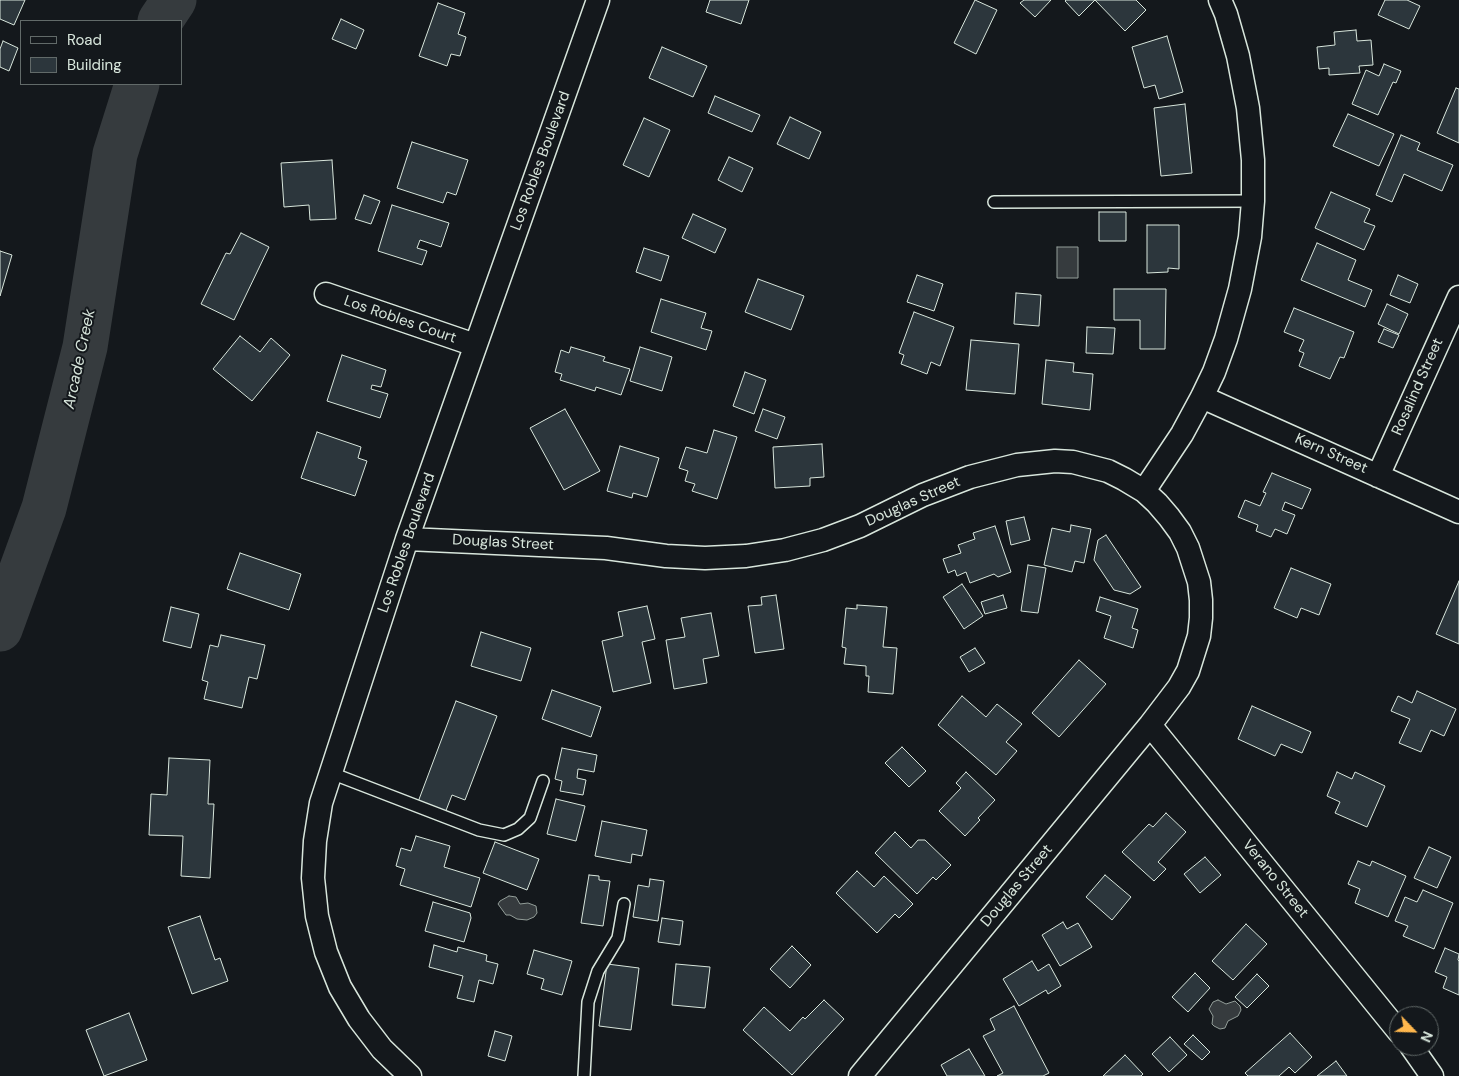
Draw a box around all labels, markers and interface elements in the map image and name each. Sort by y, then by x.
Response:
legend [20,20,182,85]
text: Road [67,30,102,50]
text: Building [67,55,122,75]
street label: Los Robles Boulevard [507,89,575,233]
street label: Los Robles Court [341,292,459,348]
water label: Arcade Creek [60,307,100,411]
street label: Rosalind Street [1389,336,1447,438]
street label: Kern Street [1292,430,1370,478]
street label: Los Robles Boulevard [375,471,439,615]
street label: Douglas Street [863,473,963,531]
street label: Douglas Street [452,531,554,555]
street label: Verano Street [1238,836,1312,922]
street label: Douglas Street [977,841,1057,931]
north arrow [1389,1006,1439,1056]
text: N [1416,1028,1437,1045]

